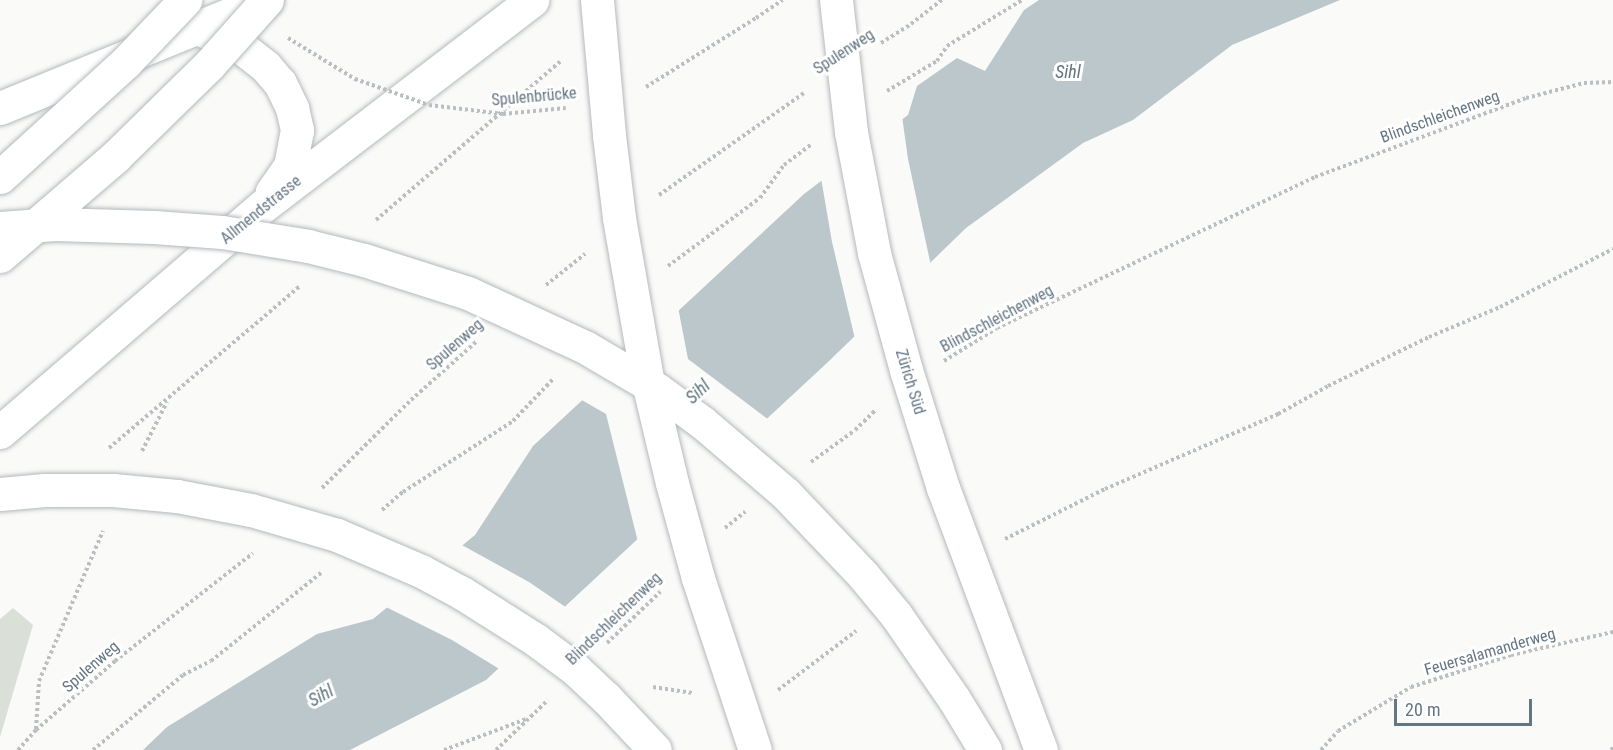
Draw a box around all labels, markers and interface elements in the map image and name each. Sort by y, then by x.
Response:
street label: Spulenweg [810,25,878,79]
water label: Sihl [1055,61,1081,83]
street label: Spulenbrücke [491,84,577,110]
street label: Blindschleichenweg [1378,87,1502,147]
street label: Allmendstrasse [217,172,305,248]
street label: Blindschleichenweg [937,281,1057,357]
street label: Spulenweg [423,315,487,375]
street label: Zürich Süd [891,347,929,417]
water label: Sihl [681,375,715,409]
street label: Blindschleichenweg [562,569,666,669]
street label: Feuersalamanderweg [1422,624,1558,680]
street label: Spulenweg [59,637,123,697]
water label: Sihl [305,680,337,712]
scale bar [1397,687,1535,725]
text: 20 m [1405,699,1440,720]

